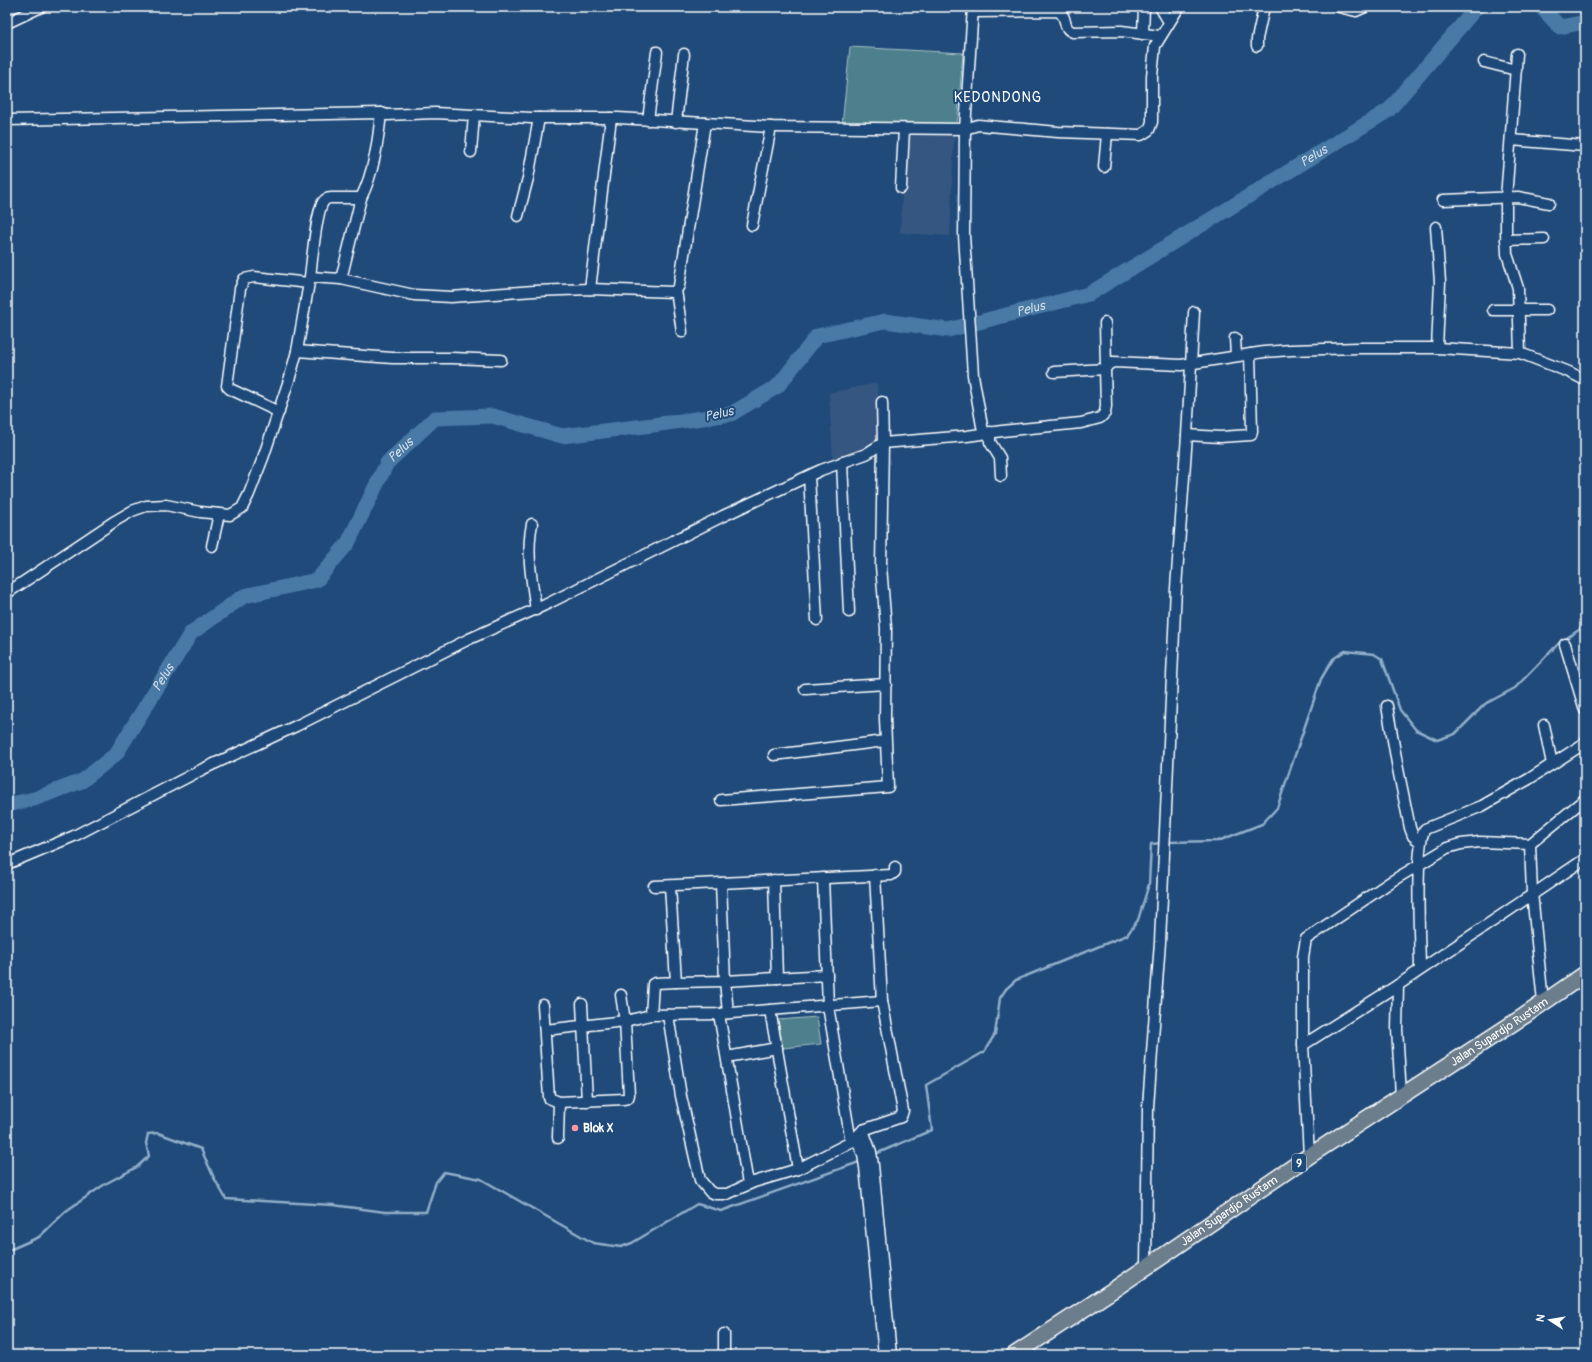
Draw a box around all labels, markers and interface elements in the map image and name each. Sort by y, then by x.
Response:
district label: KEDONDONG [954,89,1042,106]
water label: Pelus [1297,141,1332,171]
water label: Pelus [1014,297,1049,320]
water label: Pelus [703,403,737,425]
water label: Pelus [385,433,418,466]
water label: Pelus [149,659,179,694]
street label: Jalan Supardjo Rustam [1447,994,1551,1070]
place label: Blok X [583,1121,614,1136]
marker: Blok X [570,1123,580,1133]
road number: 9 [1292,1154,1306,1172]
street label: Jalan Supardjo Rustam [1178,1172,1281,1249]
north arrow [1530,1300,1570,1340]
text: N [1534,1312,1548,1323]

